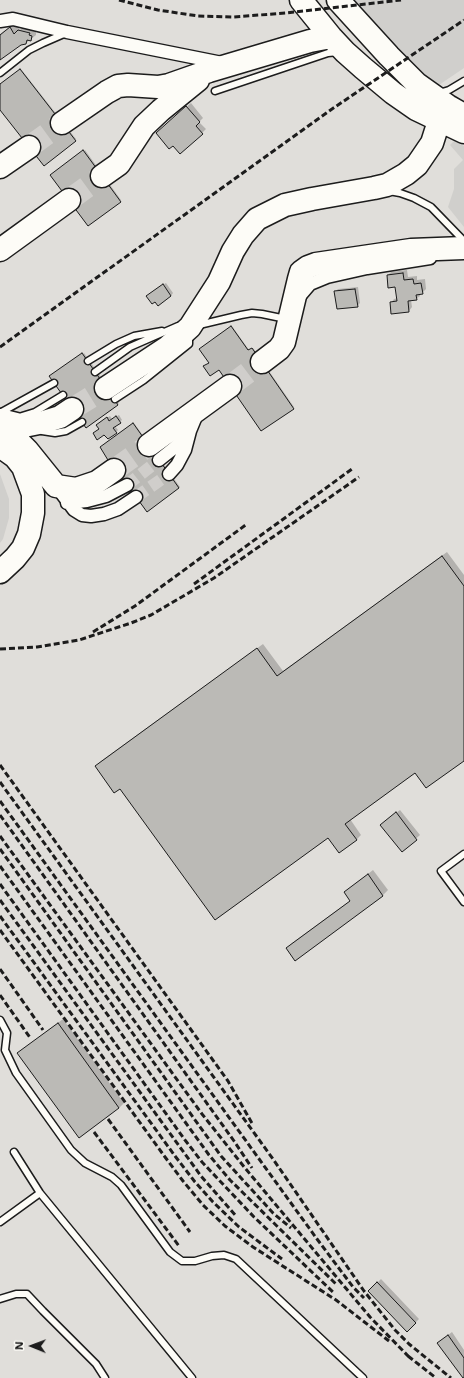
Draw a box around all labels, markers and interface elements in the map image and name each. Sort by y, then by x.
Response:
north arrow [12,1326,52,1366]
text: N [12,1341,27,1350]

